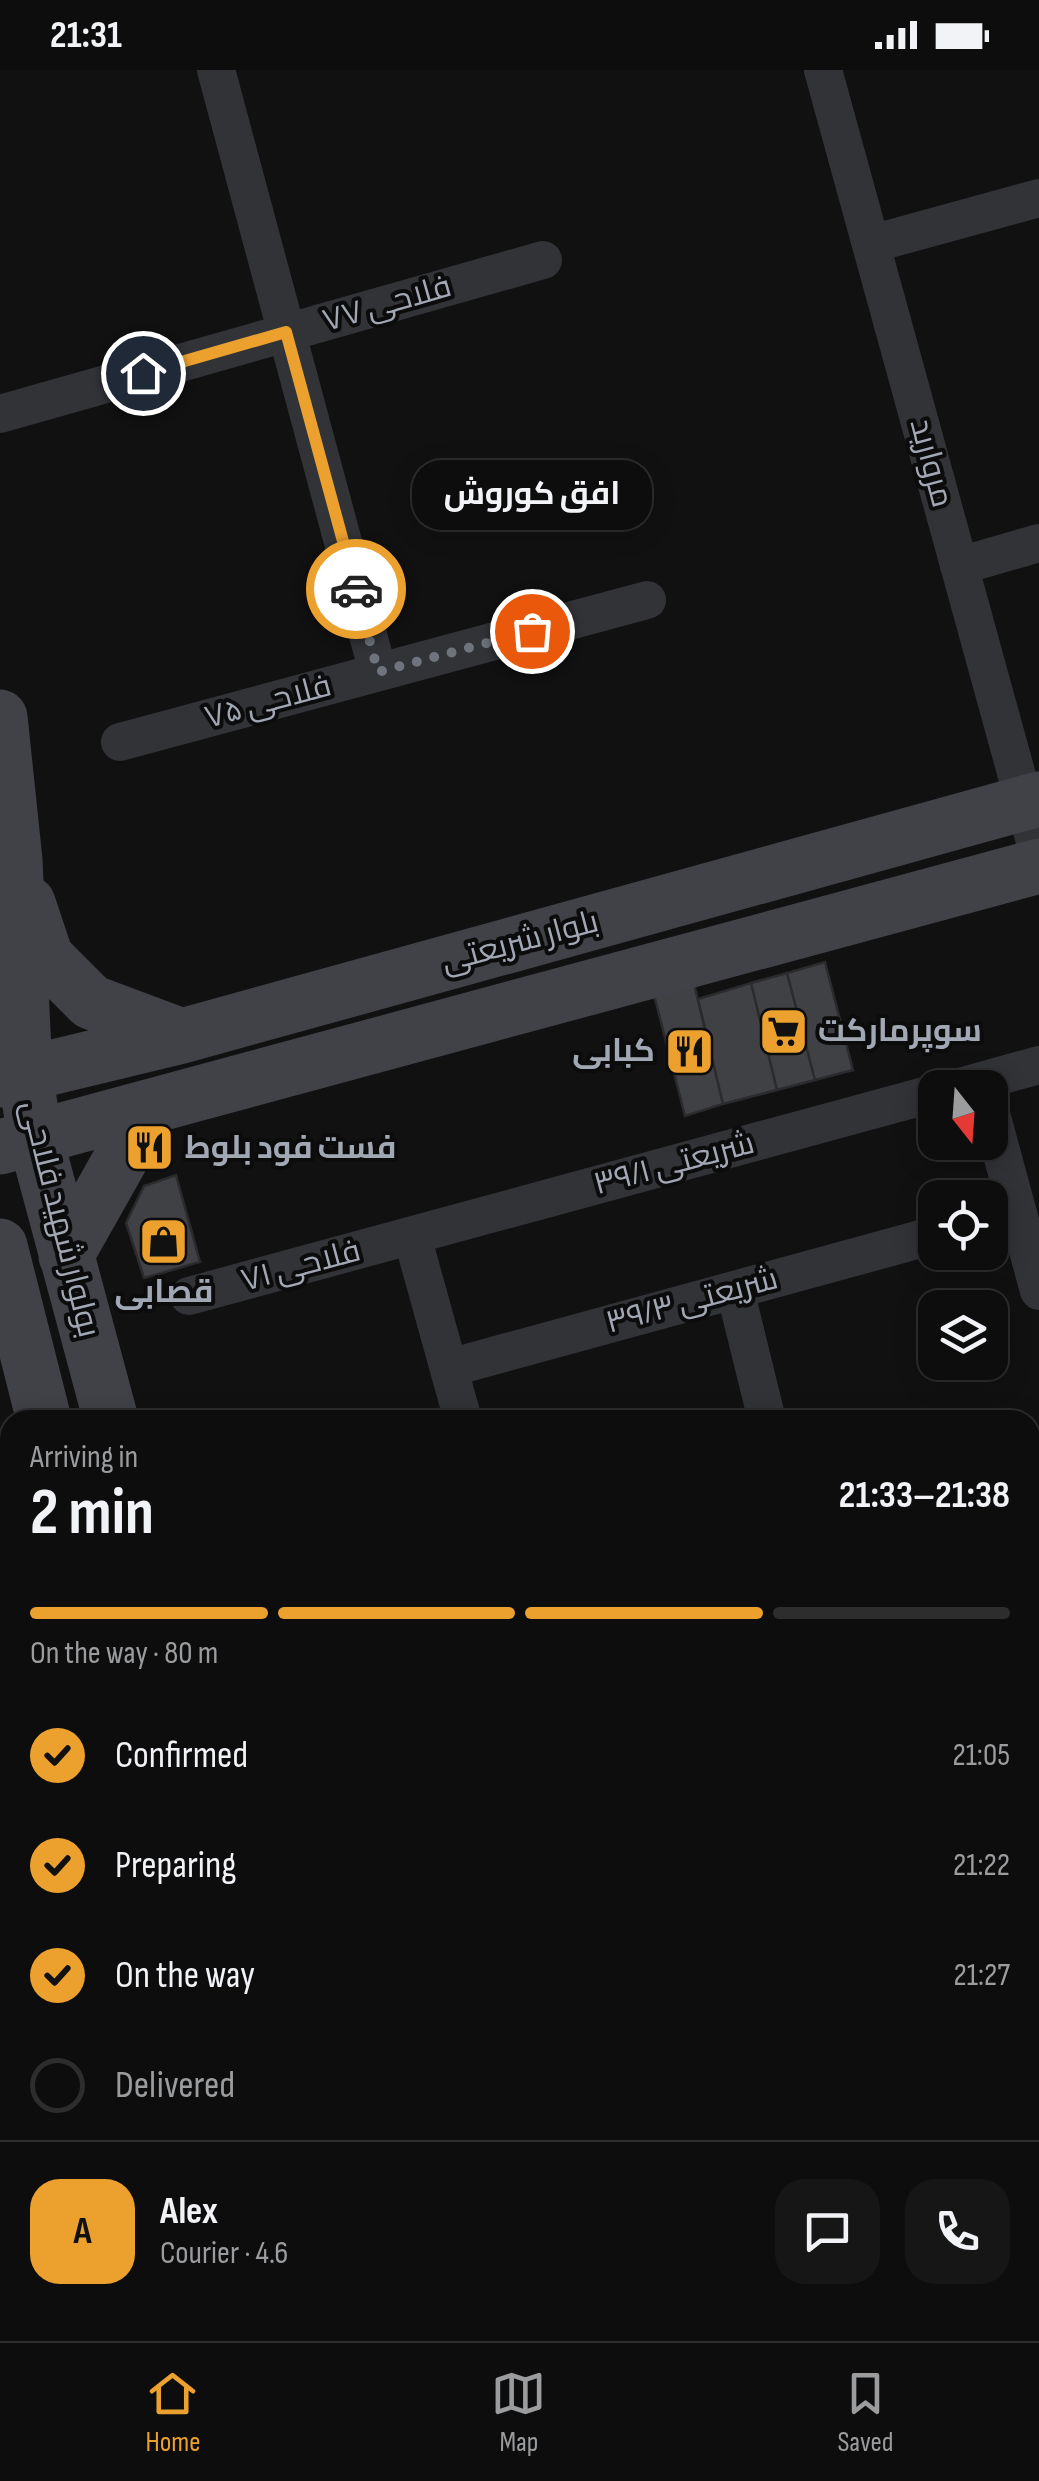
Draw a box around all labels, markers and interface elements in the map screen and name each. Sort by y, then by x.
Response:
text: 21:31 [50,13,122,58]
street label: فلاحی ۷۷ [318,267,456,341]
pin [101,331,186,416]
icon: home [116,346,171,401]
street label: مروارید [900,414,962,512]
callout: افق کوروش [412,461,652,531]
text: افق کوروش [444,475,620,514]
courier [306,539,406,639]
icon: car [329,562,384,617]
pin [490,589,575,674]
icon: bag [505,604,560,659]
street label: فلاحی ۷۵ [200,666,336,738]
street label: بلوار شریعتی [437,902,603,982]
supermarket icon: سوپرمارکت [757,1005,809,1057]
place label: سوپرمارکت [818,1012,982,1053]
restaurant icon: کبابی [664,1025,716,1077]
place label: کبابی [572,1032,655,1071]
north arrow [918,1070,1008,1160]
map controls [918,1070,1008,1380]
street label: بولوار شهید فلاحی [12,1097,108,1341]
restaurant icon: فست فود بلوط [124,1122,176,1174]
street label: شریعتی ۳۹/۱ [589,1124,759,1204]
place label: فست فود بلوط [185,1129,396,1168]
button: locate [918,1180,1008,1270]
shop icon: قصابی [138,1216,190,1268]
street label: فلاحی ۷۱ [237,1231,365,1301]
street label: شریعتی ۳۹/۳ [602,1259,782,1343]
place label: قصابی [114,1273,214,1312]
button: layers [918,1290,1008,1380]
text: Arriving in [30,1438,138,1477]
text: 21:33–21:38 [839,1473,1010,1518]
text: 2 min [30,1475,154,1553]
text: On the way · 80 m [30,1634,218,1673]
icon: check [30,1728,85,1783]
text: Confirmed [115,1733,248,1778]
text: 21:05 [952,1736,1010,1775]
icon: check [30,1838,85,1893]
text: Preparing [115,1843,236,1888]
text: 21:22 [953,1846,1010,1885]
icon: check [30,1948,85,2003]
text: On the way [115,1953,255,1998]
text: 21:27 [953,1956,1010,1995]
text: Delivered [115,2063,235,2108]
button: chat [775,2179,880,2284]
button: phone [905,2179,1010,2284]
text: Alex [160,2189,218,2234]
text: A [73,2209,92,2254]
text: Courier · 4.6 [160,2234,288,2273]
tab: Home [145,2366,201,2459]
tab: Map [491,2366,546,2459]
tab: Saved [837,2366,894,2459]

